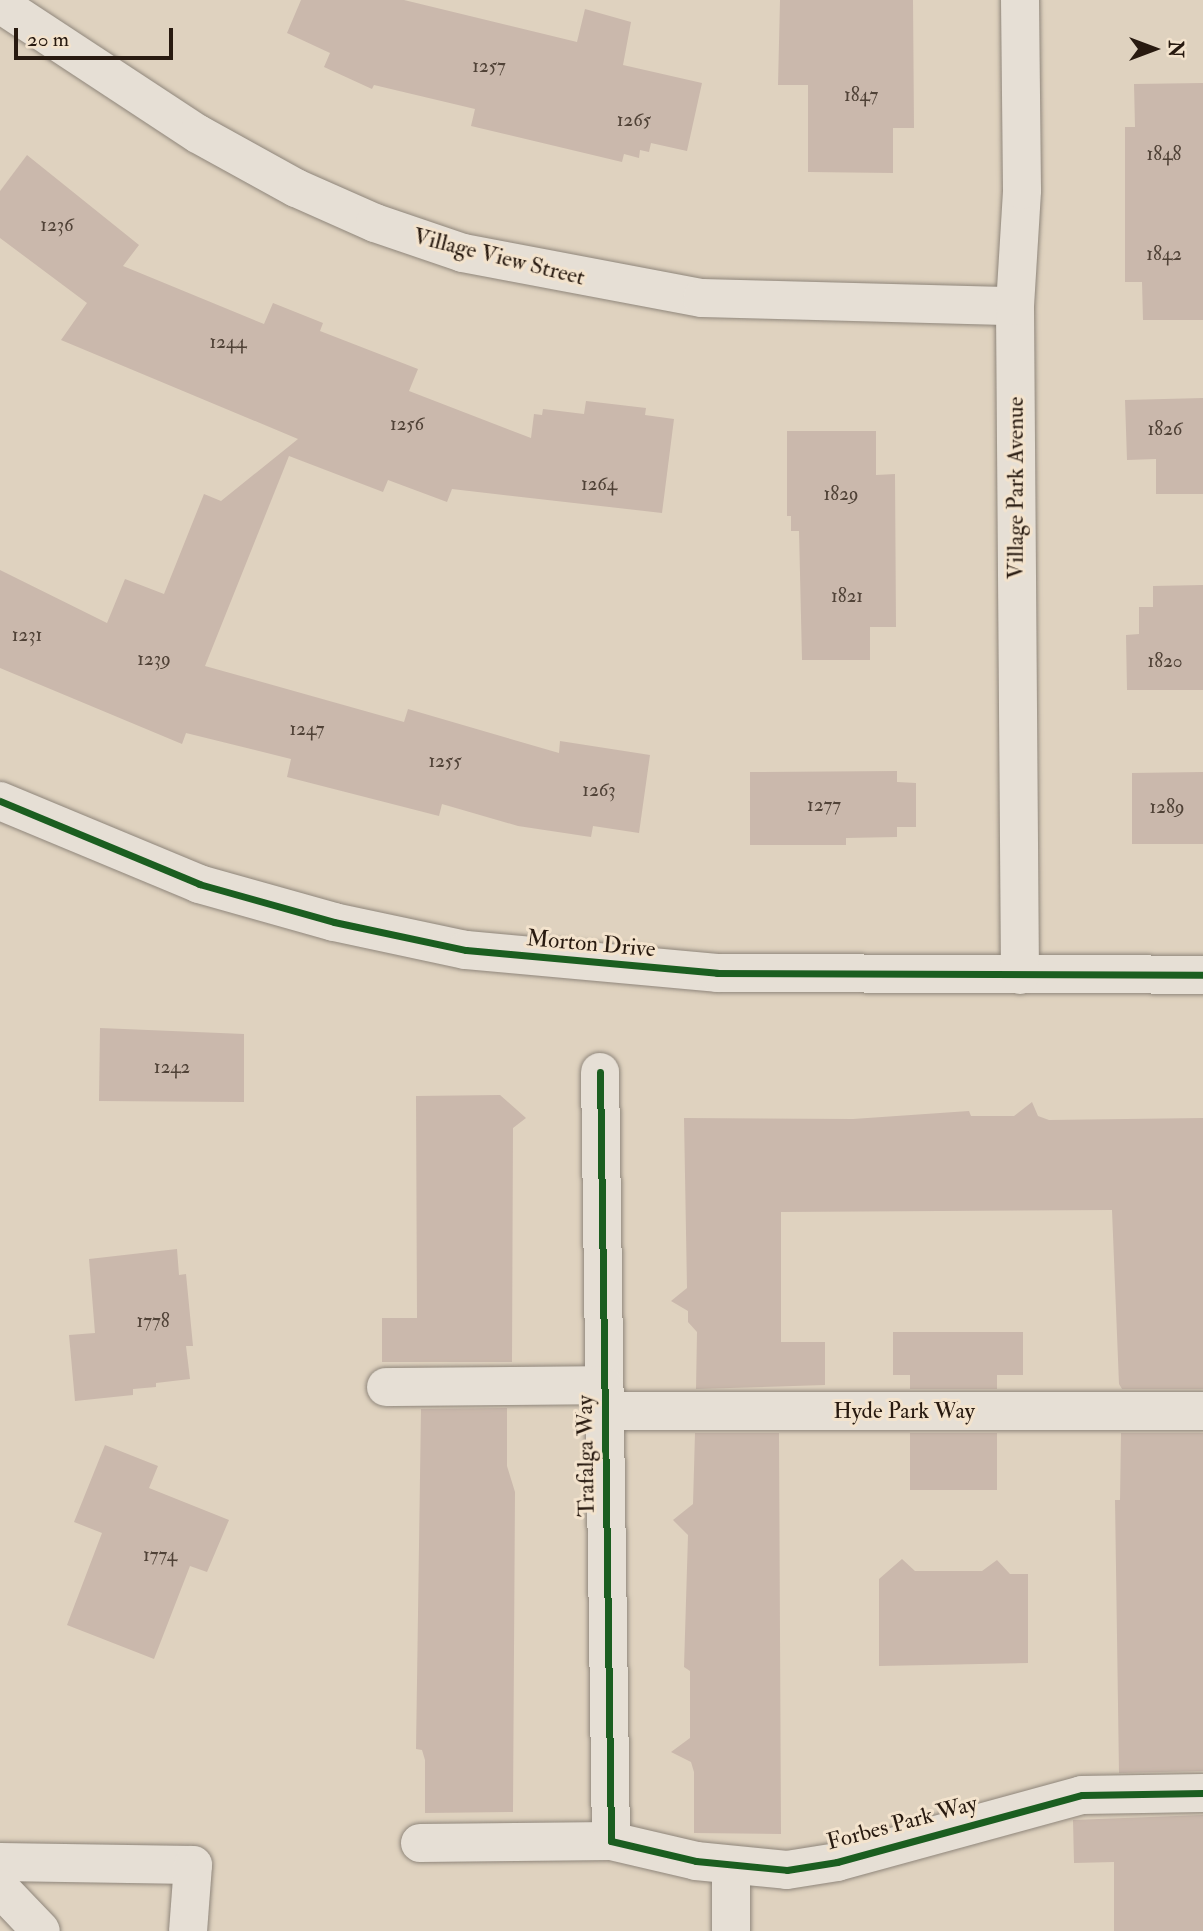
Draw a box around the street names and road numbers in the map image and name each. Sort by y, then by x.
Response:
street label: Village View Street [410,222,588,292]
street label: Village Park Avenue [1002,397,1030,579]
street label: Morton Drive [525,925,657,963]
street label: Trafalga Way [571,1395,601,1517]
street label: Hyde Park Way [833,1397,975,1425]
street label: Forbes Park Way [824,1790,980,1856]

